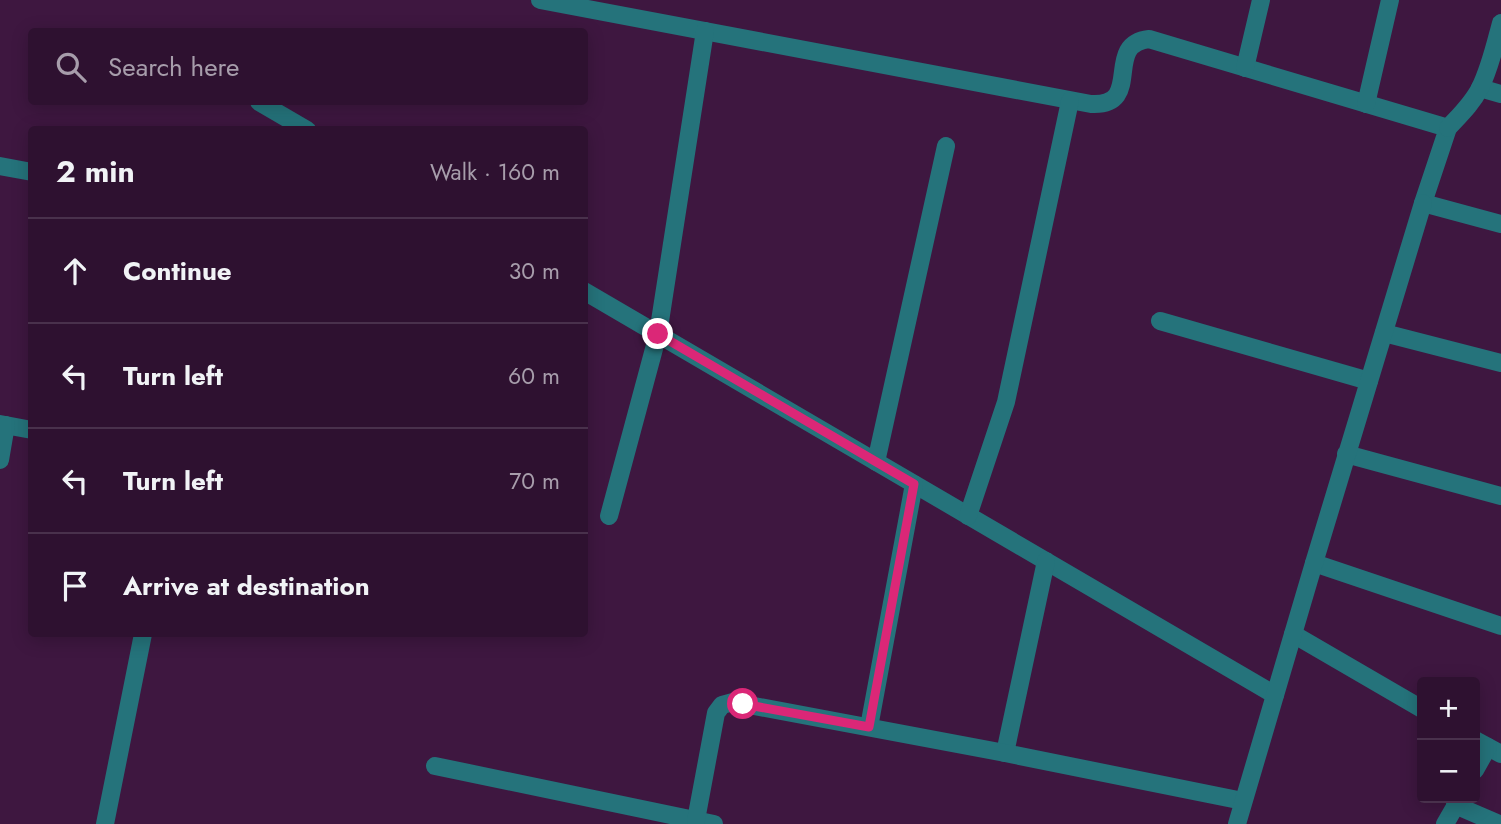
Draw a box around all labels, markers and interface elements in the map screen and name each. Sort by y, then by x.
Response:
search box [28,28,588,105]
icon: search [52,48,90,86]
text: Search here [108,48,240,86]
text: 2 min [56,150,135,193]
text: Walk · 160 m [430,155,560,189]
icon: ahead [56,252,94,290]
text: Continue [123,252,232,290]
text: 30 m [509,254,560,288]
route end [642,318,673,349]
icon: left [56,357,94,395]
text: Turn left [123,357,223,395]
text: 60 m [508,359,560,393]
icon: left [56,462,94,500]
text: Turn left [123,462,223,500]
text: 70 m [509,464,560,498]
icon: arrive [56,567,94,605]
text: Arrive at destination [123,567,370,605]
map controls [1417,677,1480,803]
button: + [1417,677,1480,740]
route start [727,688,758,719]
button: − [1417,740,1480,803]

